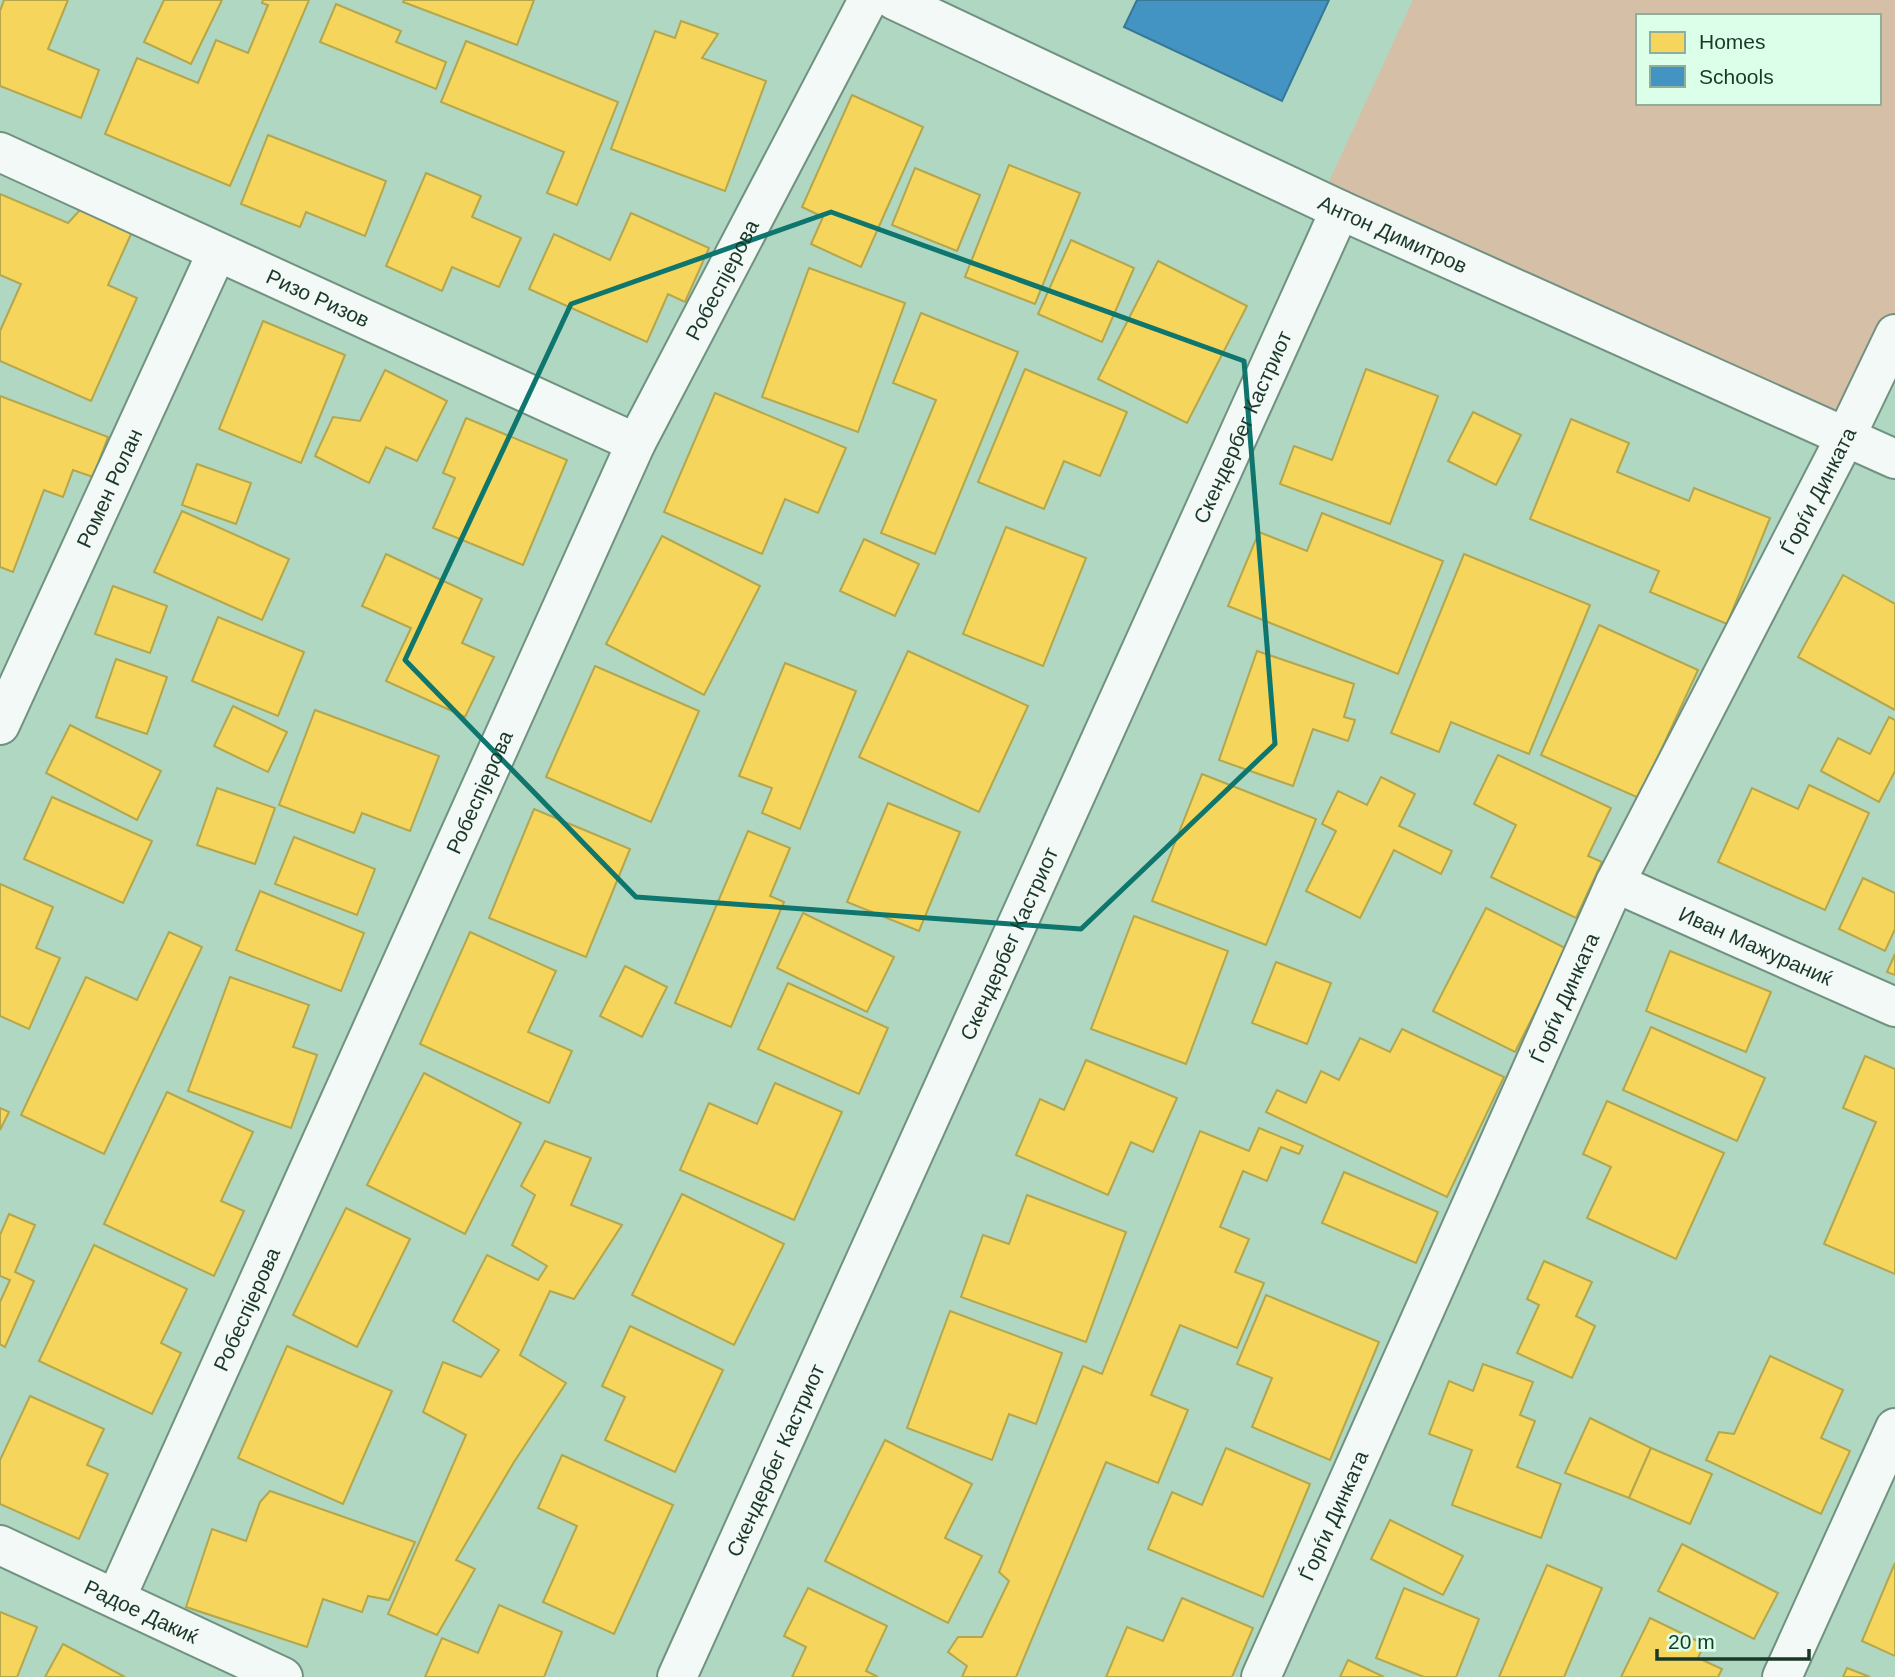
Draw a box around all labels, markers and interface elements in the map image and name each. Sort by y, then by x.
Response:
legend [1636,14,1881,105]
text: Homes [1699,30,1766,53]
text: Schools [1699,65,1774,88]
street label: Антон Димитров [1315,190,1471,277]
street label: Робеспјерова [681,215,763,344]
street label: Ризо Ризов [263,264,373,331]
street label: Скендербег Кастриот [1189,327,1296,527]
street label: Ѓорѓи Динката [1776,423,1860,558]
street label: Ромен Ролан [72,425,146,551]
street label: Робеспјерова [441,727,517,857]
street label: Скендербег Кастриот [955,843,1062,1043]
street label: Иван Мажураниќ [1676,901,1837,990]
street label: Ѓорѓи Динката [1525,929,1603,1066]
street label: Робеспјерова [208,1244,284,1374]
street label: Скендербег Кастриот [722,1360,829,1560]
street label: Ѓорѓи Динката [1294,1447,1372,1584]
street label: Радое Дакиќ [81,1575,202,1648]
scale bar [1657,1618,1809,1662]
text: 20 m [1668,1630,1715,1653]

